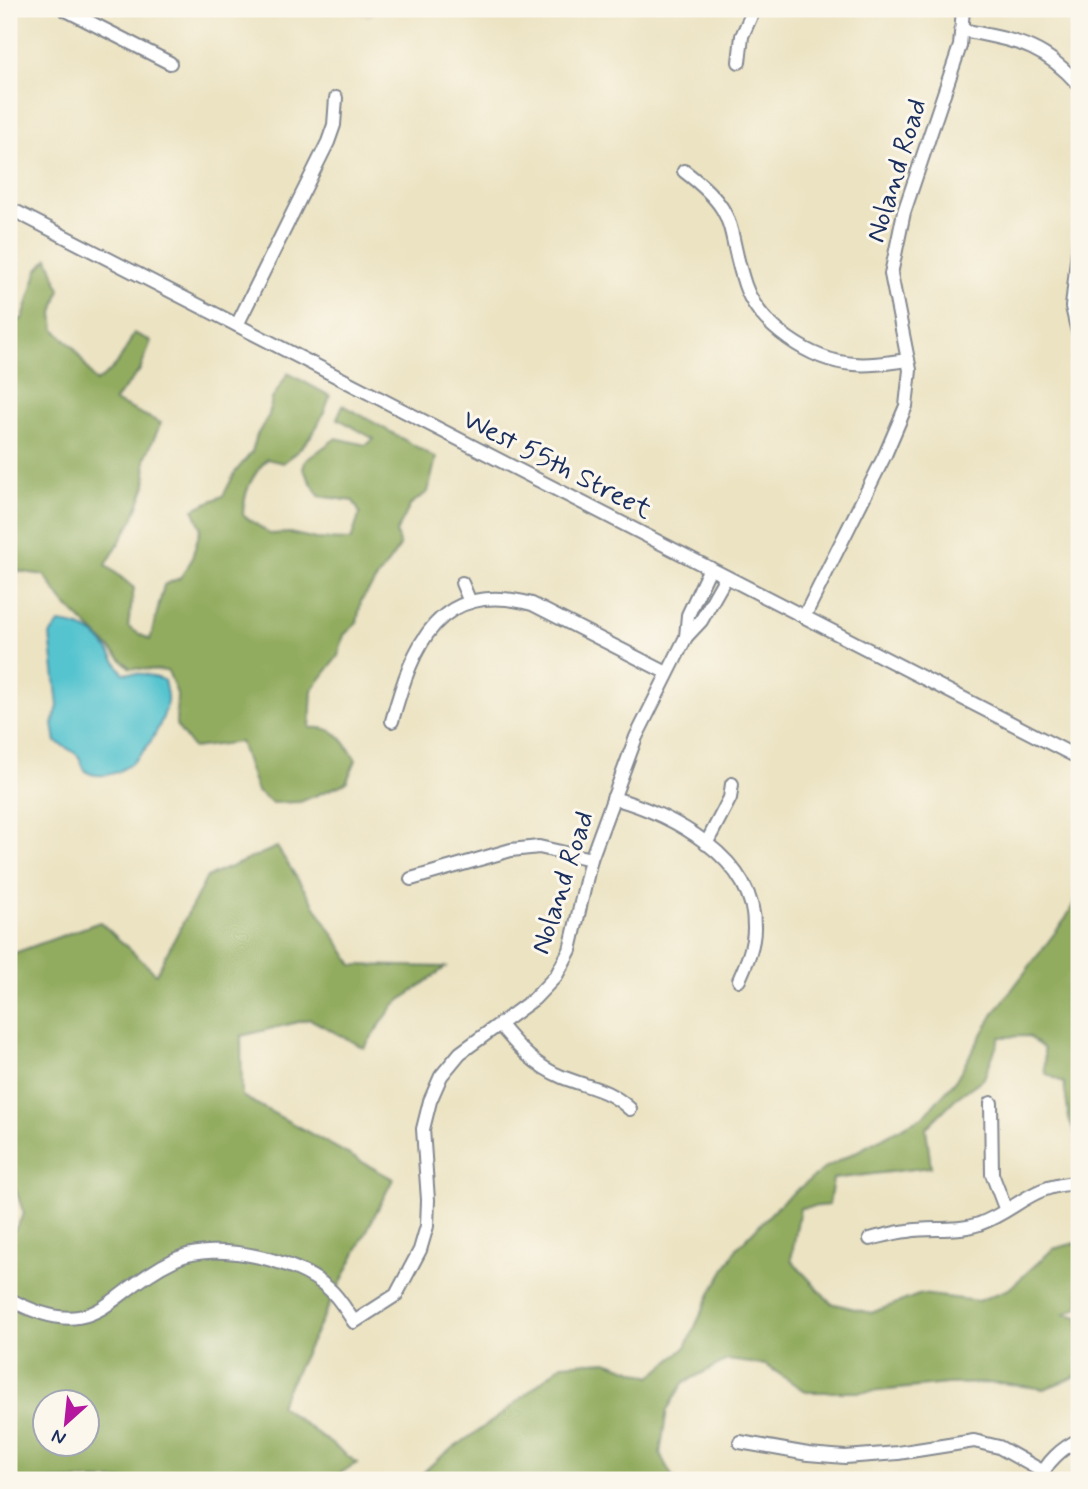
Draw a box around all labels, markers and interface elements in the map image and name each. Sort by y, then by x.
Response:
street label: Noland Road [858,94,937,247]
street label: West 55th Street [456,402,658,529]
street label: Noland Road [523,806,604,959]
north arrow [32,1388,102,1458]
text: N [48,1423,70,1451]

